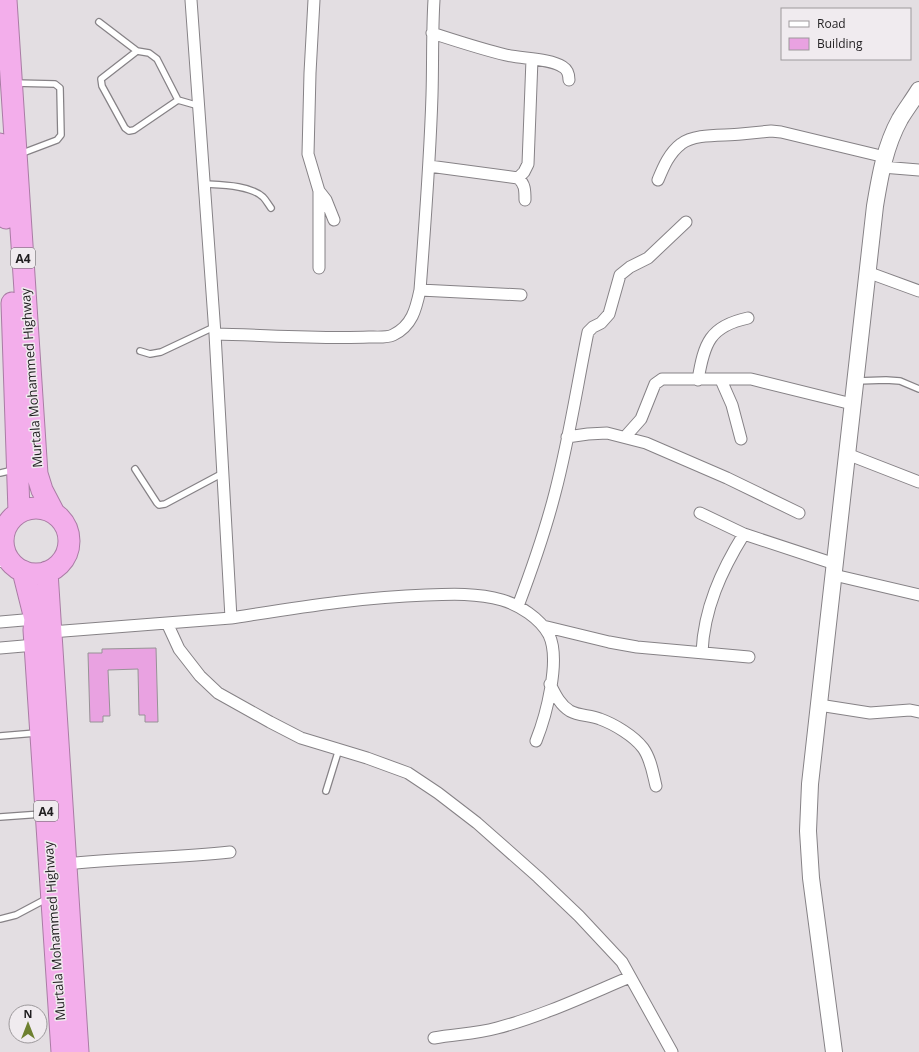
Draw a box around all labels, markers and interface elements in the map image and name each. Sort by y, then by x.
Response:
legend [781,8,911,60]
text: Road [817,15,846,32]
text: Building [817,35,863,52]
road number: A4 [11,248,35,268]
street label: Murtala Mohammed Highway [16,287,46,468]
road number: A4 [34,801,58,821]
street label: Murtala Mohammed Highway [39,840,69,1021]
north arrow [8,1004,48,1044]
text: N [24,1006,32,1021]

